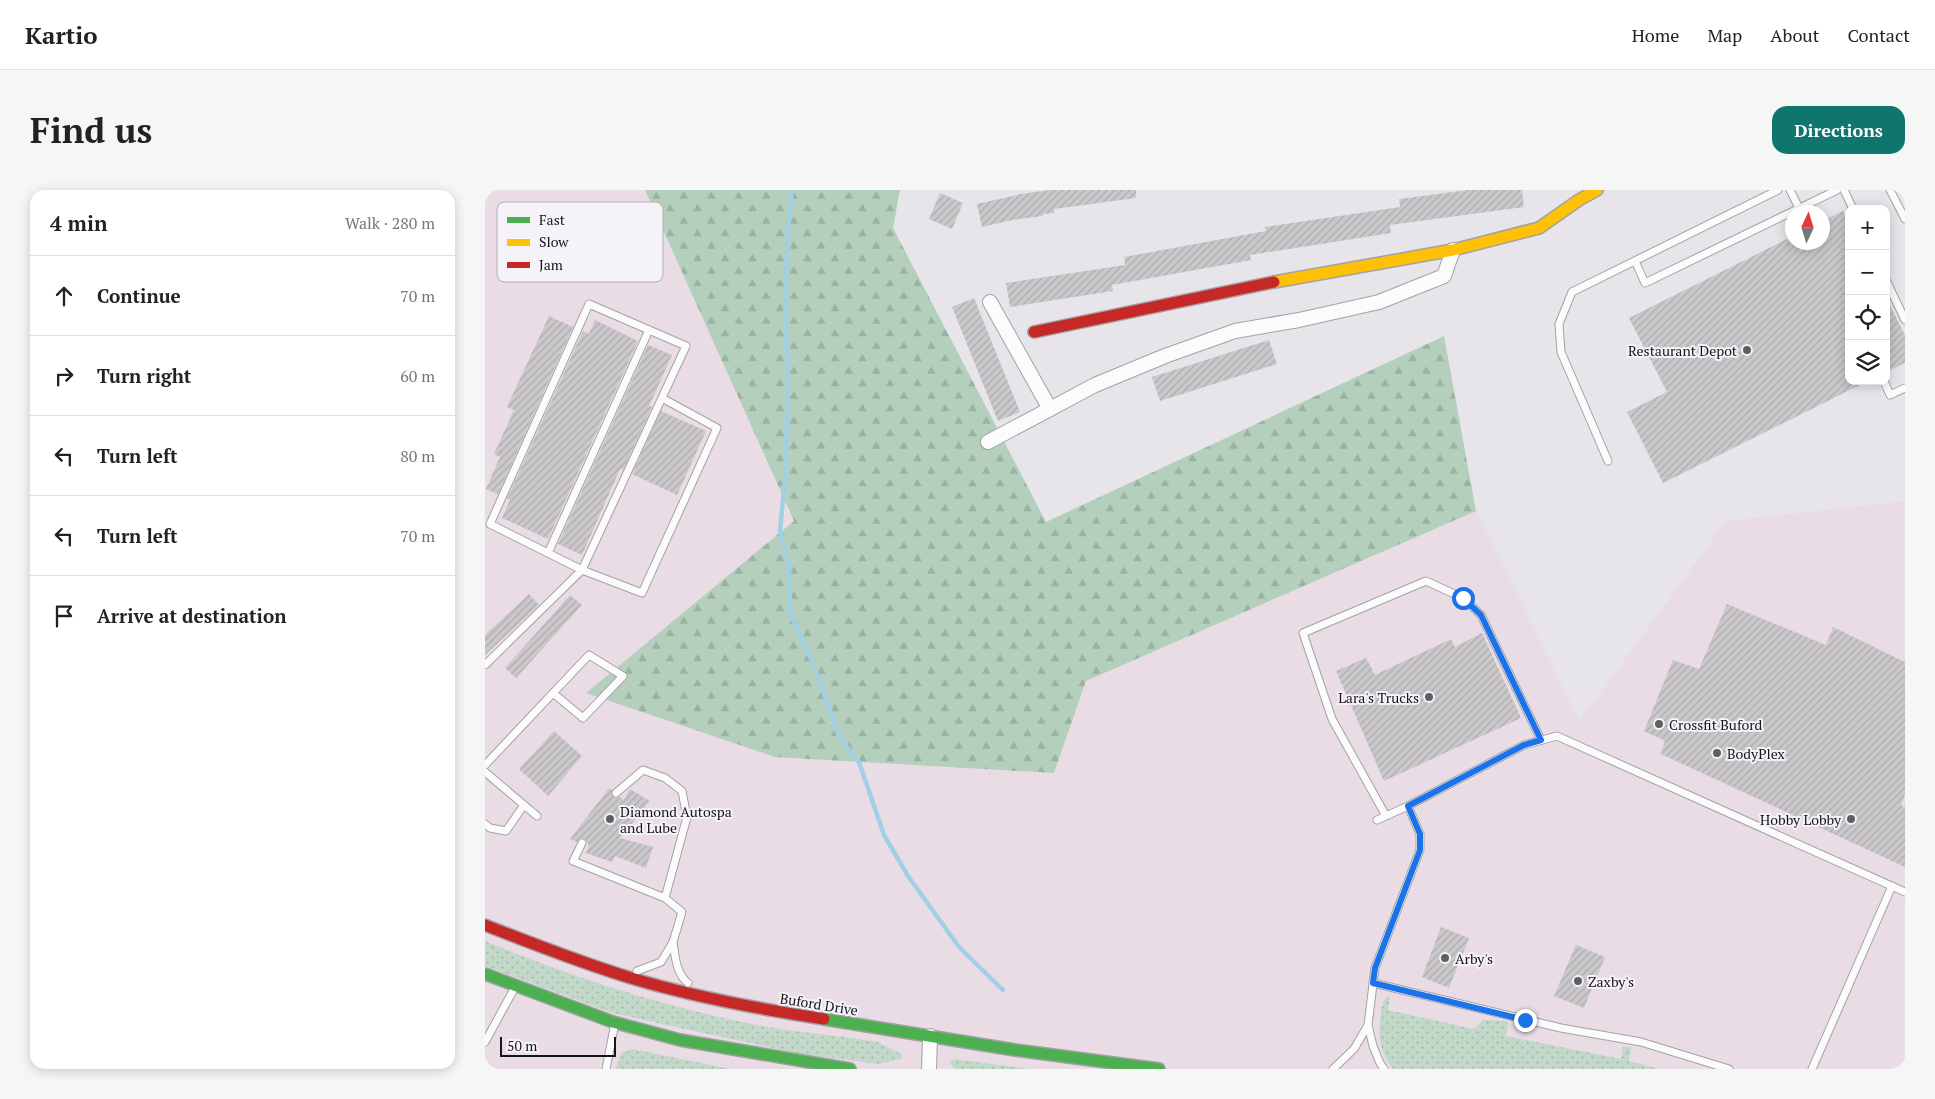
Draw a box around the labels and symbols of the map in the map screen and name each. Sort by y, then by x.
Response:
legend [497,202,663,282]
north arrow [1785,205,1830,250]
text: Fast [539,210,566,229]
text: Slow [539,232,569,251]
text: Jam [539,255,563,274]
place label: Restaurant Depot [1628,341,1738,360]
marker: Restaurant Depot [1741,344,1753,356]
route start [1452,587,1475,610]
place label: Lara's Trucks [1338,688,1419,707]
marker: Lara's Trucks [1423,691,1435,703]
place label: Crossfit Buford [1669,715,1763,734]
marker: Crossfit Buford [1653,718,1665,730]
place label: BodyPlex [1727,744,1786,763]
marker: BodyPlex [1711,747,1723,759]
place label: Diamond Autospa and Lube [620,802,732,837]
place label: Hobby Lobby [1760,810,1842,829]
marker: Diamond Autospa and Lube [604,813,616,825]
marker: Hobby Lobby [1845,813,1857,825]
place label: Arby's [1455,949,1493,968]
marker: Arby's [1439,952,1451,964]
place label: Zaxby's [1588,972,1634,991]
marker: Zaxby's [1572,975,1584,987]
street label: Buford Drive [779,988,859,1020]
route end [1514,1009,1537,1032]
scale bar [500,1034,616,1057]

